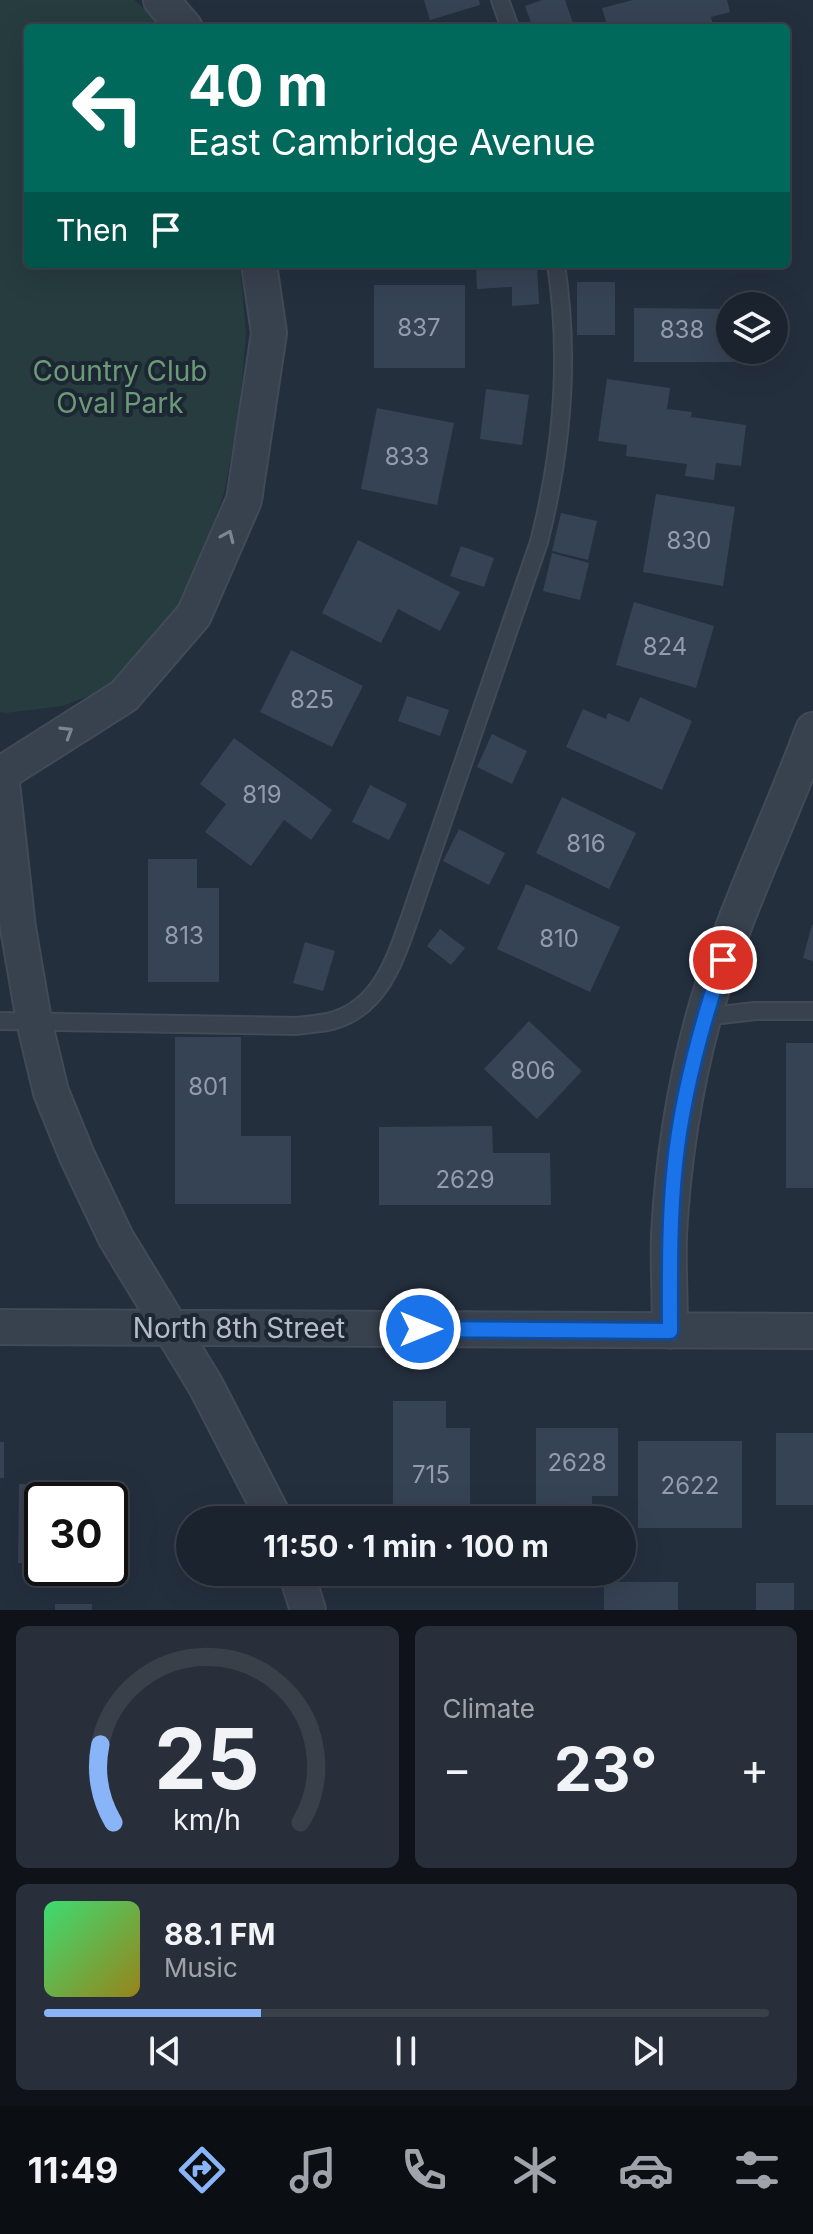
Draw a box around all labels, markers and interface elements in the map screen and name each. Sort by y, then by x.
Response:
text: 40 m [188,52,328,120]
icon: left [56,56,160,160]
text: East Cambridge Avenue [188,120,595,164]
icon: arrive [144,208,188,252]
text: Then [56,212,128,248]
map controls [716,292,788,364]
button: layers [716,292,788,364]
house number: 837 [397,313,441,342]
house number: 838 [660,315,704,344]
park label: Country Club Oval Park [32,354,208,420]
house number: 833 [385,442,429,471]
house number: 830 [667,526,711,555]
one-way arrow [219,530,235,544]
house number: 824 [643,632,687,661]
house number: 825 [290,685,334,714]
one-way arrow [58,726,73,741]
house number: 819 [242,780,282,809]
house number: 816 [566,829,606,858]
house number: 813 [164,921,204,950]
house number: 810 [539,924,579,953]
pin [689,926,757,994]
icon: arrive [701,938,745,982]
house number: 806 [511,1056,555,1085]
house number: 801 [188,1072,228,1101]
house number: 2629 [435,1165,495,1194]
position arrow [378,1287,462,1371]
street label: North 8th Street [133,1311,345,1345]
house number: 2628 [547,1448,607,1477]
house number: 715 [412,1460,450,1489]
house number: 2622 [661,1471,719,1500]
speed limit sign: 30 [24,1482,128,1586]
text: 11:50 · 1 min · 100 m [263,1528,549,1564]
text: Climate [443,1693,535,1724]
text: 25 [154,1708,260,1809]
text: 23° [554,1733,658,1805]
text: − [443,1742,472,1796]
text: + [740,1742,769,1796]
text: km/h [173,1802,241,1837]
text: 88.1 FM [164,1916,275,1952]
text: Music [164,1952,238,1983]
icon: previous [143,2029,187,2073]
icon: pause [384,2029,428,2073]
icon: next [626,2029,670,2073]
icon: directions [174,2142,230,2198]
icon: music [285,2142,341,2198]
icon: phone [396,2142,452,2198]
icon: climate [507,2142,563,2198]
icon: car [618,2142,674,2198]
icon: filters [729,2142,785,2198]
text: 11:49 [28,2148,118,2192]

